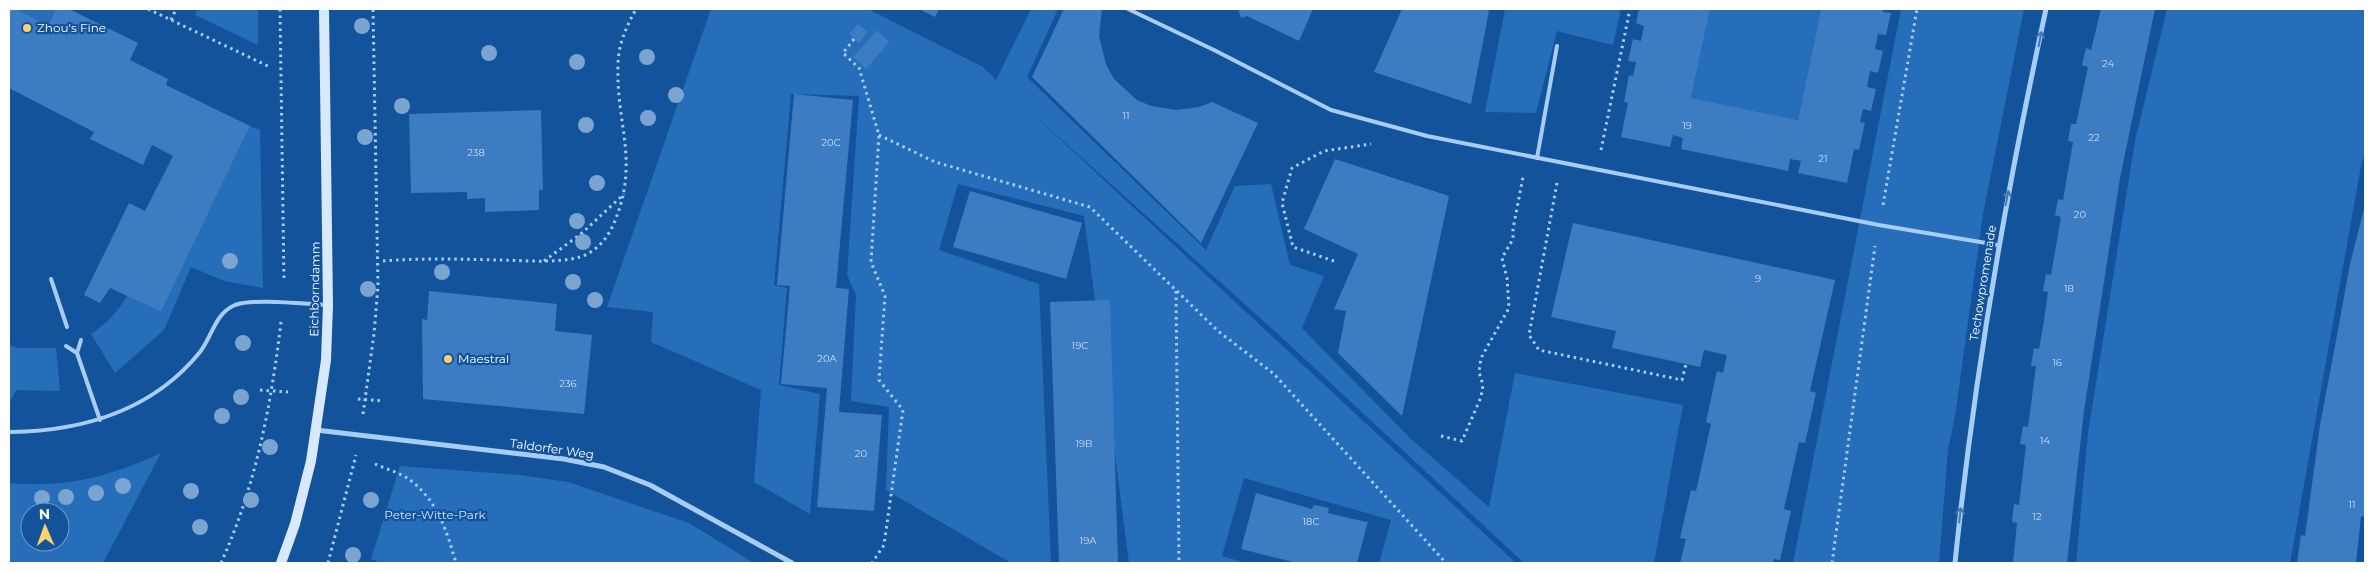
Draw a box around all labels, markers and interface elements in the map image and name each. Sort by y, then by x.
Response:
place label: Zhou's Fine [37,20,106,35]
marker: Zhou's Fine [21,22,33,34]
one-way arrow [2035,32,2045,48]
house number: 24 [2102,57,2114,70]
house number: 11 [1122,109,1130,122]
house number: 19 [1682,119,1692,132]
house number: 22 [2088,131,2100,144]
house number: 20C [821,136,841,149]
house number: 238 [467,146,485,159]
house number: 21 [1818,152,1828,165]
one-way arrow [2003,191,2013,207]
house number: 20 [2074,208,2087,221]
street label: Techowpromenade [1966,224,1999,342]
street label: Eichborndamm [306,241,323,337]
house number: 9 [1755,272,1761,285]
house number: 18 [2064,282,2074,295]
house number: 19C [1072,339,1088,352]
place label: Maestral [458,351,509,366]
house number: 20A [817,352,838,365]
marker: Maestral [442,353,454,365]
house number: 16 [2052,356,2062,369]
house number: 236 [559,377,577,390]
house number: 14 [2040,434,2050,447]
street label: Taldorfer Weg [509,435,595,462]
house number: 19B [1075,437,1093,450]
house number: 20 [855,447,868,460]
house number: 11 [2348,498,2356,511]
north arrow [20,502,70,552]
text: N [39,505,51,523]
park label: Peter-Witte-Park [384,507,487,522]
one-way arrow [1955,507,1965,523]
house number: 12 [2032,510,2042,523]
house number: 18C [1302,515,1320,528]
house number: 19A [1080,534,1097,547]

